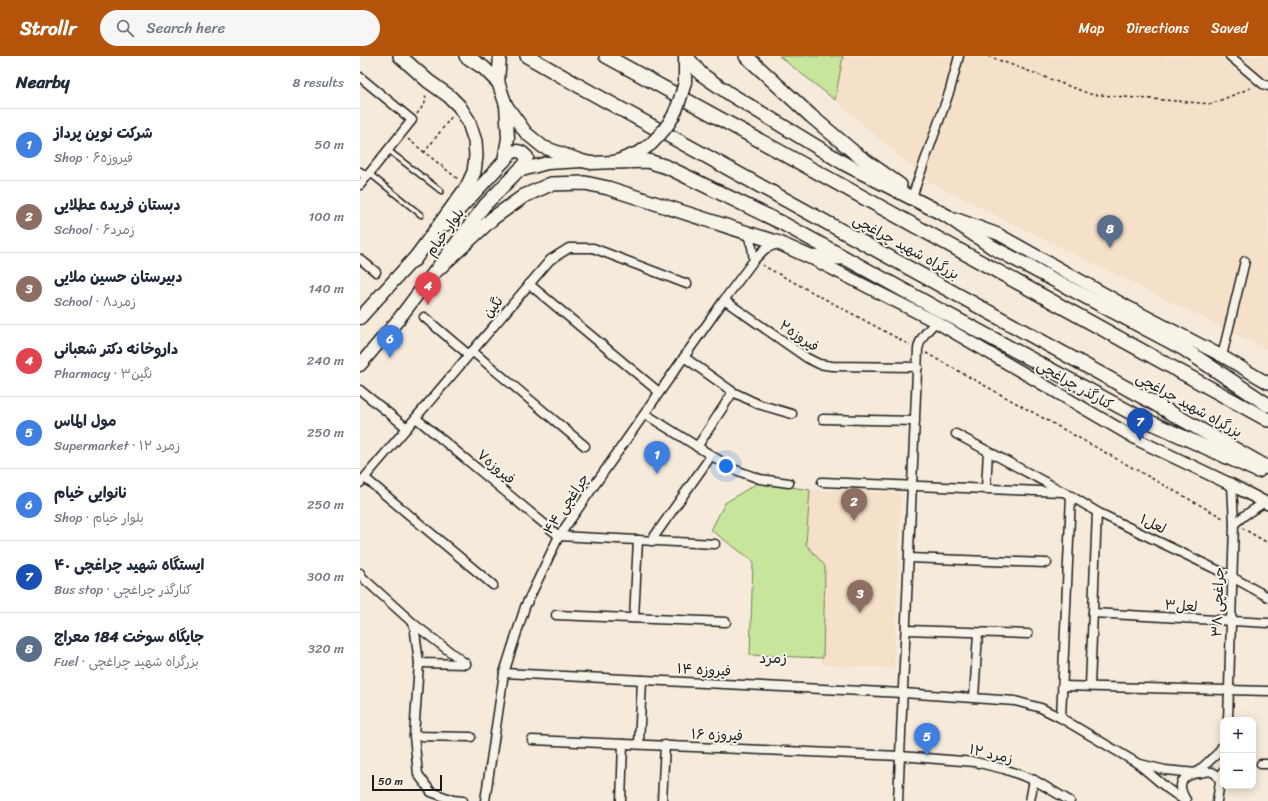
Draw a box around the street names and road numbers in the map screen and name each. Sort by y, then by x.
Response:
street label: بلوار خیام [419,202,471,262]
street label: بزرگراه شهید چراغچی [848,207,964,287]
street label: نگین [476,290,510,324]
street label: فیروزه۲ [774,313,824,359]
street label: کنارگذر چراغچی [1032,353,1118,417]
street label: بزرگراه شهید چراغچی [1131,365,1247,445]
street label: فیروزه۷ [471,443,521,491]
street label: چراغچی ۴۴ [536,468,596,540]
street label: لعل۱ [1136,507,1170,541]
street label: چراغچی ۳۸ [1204,566,1232,638]
street label: لعل۳ [1164,592,1198,620]
street label: فیروزه ۱۴ [676,656,732,684]
street label: فیروزه ۱۶ [691,722,743,748]
street label: زمرد ۱۲ [967,737,1015,771]

